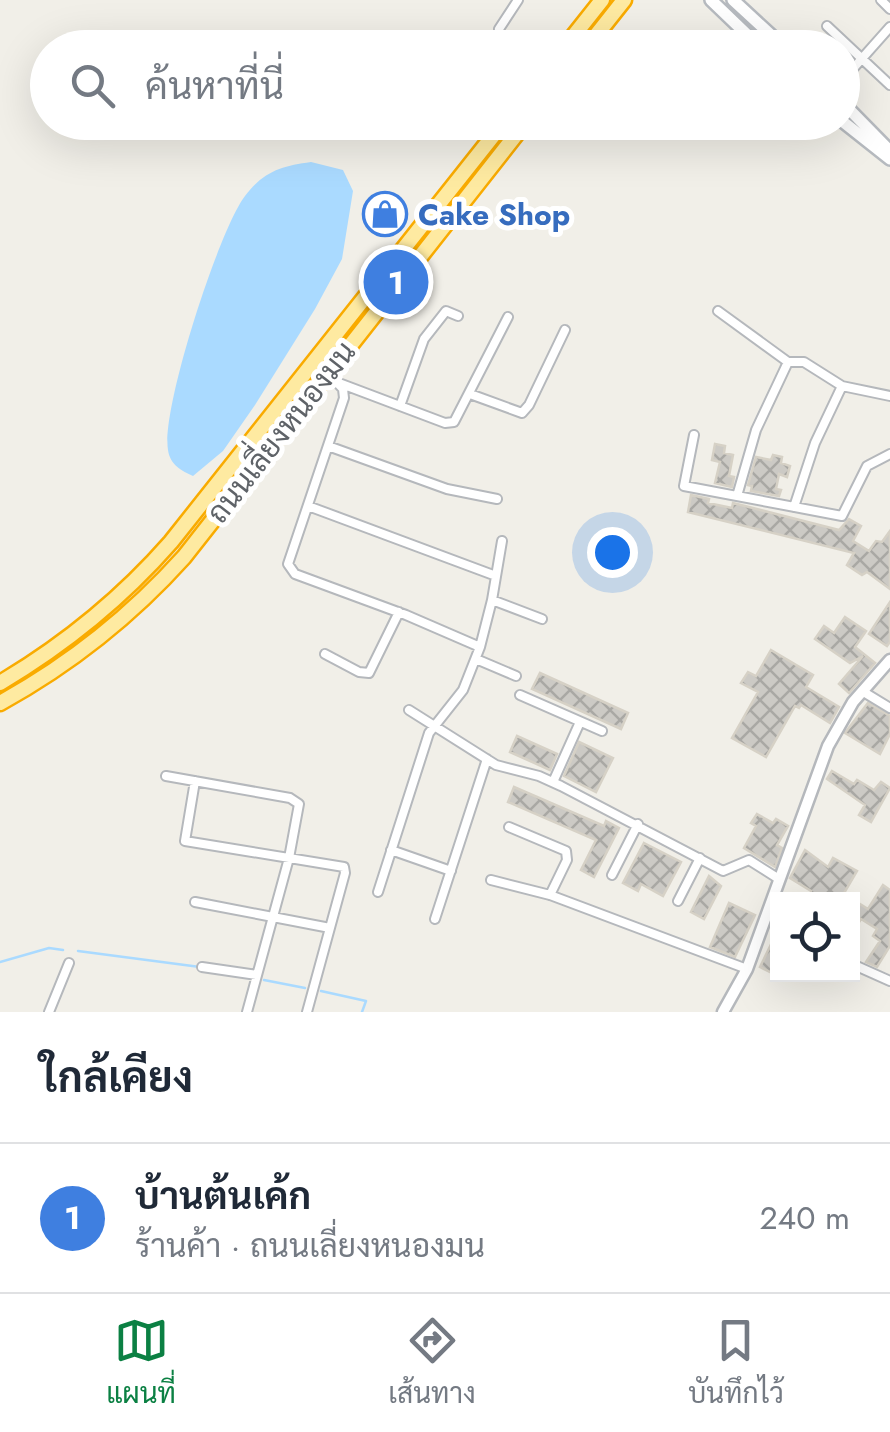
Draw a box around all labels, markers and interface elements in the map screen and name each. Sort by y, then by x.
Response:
search box [30,30,860,140]
icon: search [65,58,120,113]
text: ค้นหาที่นี่ [145,58,284,113]
shop icon: Cake Shop [362,191,408,237]
place label: Cake Shop [418,193,570,236]
pin: 1 [364,244,428,320]
street label: ถนนเลี่ยงหนองมน [193,330,366,532]
your location [587,527,638,578]
map controls [770,892,860,982]
button: locate [770,892,860,982]
text: ใกล้เคียง [40,1047,193,1108]
text: บ้านต้นเค้ก [135,1168,311,1223]
text: 1 [64,1195,81,1241]
text: 240 m [759,1195,850,1241]
text: ร้านค้า · ถนนเลี่ยงหนองมน [135,1223,485,1269]
tab: แผนที่ [106,1313,176,1414]
tab: เส้นทาง [388,1313,476,1414]
tab: บันทึกไว้ [688,1313,784,1414]

